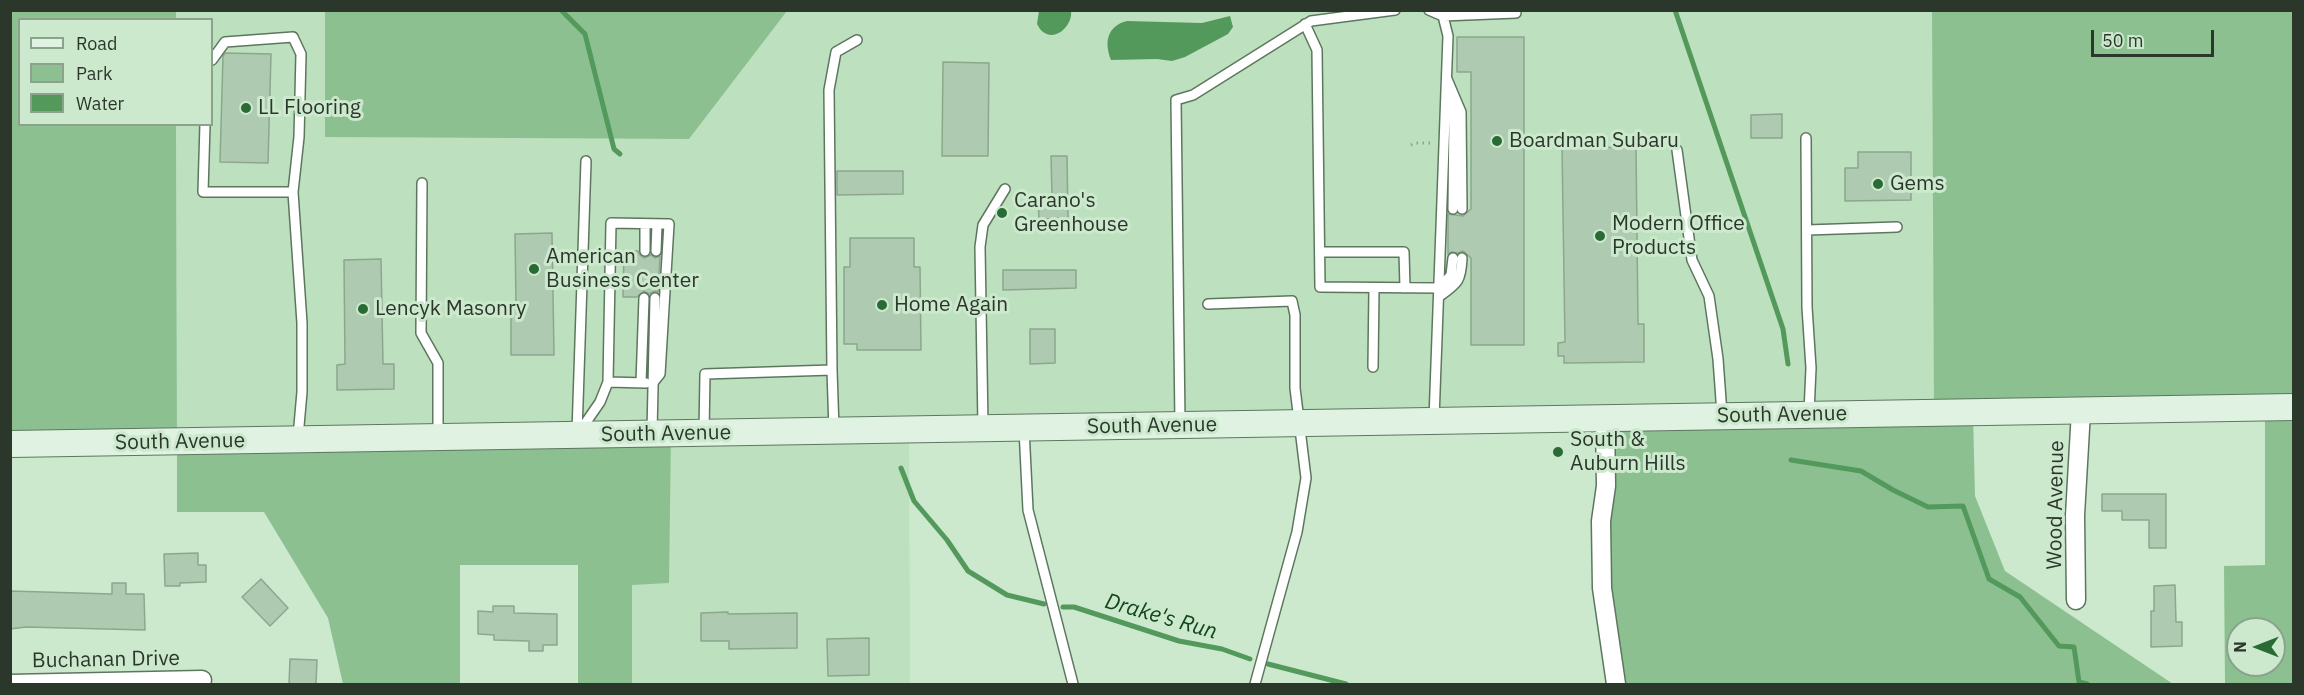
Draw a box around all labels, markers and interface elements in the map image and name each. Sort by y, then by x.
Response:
legend [18,18,213,126]
scale bar [2094,18,2217,56]
text: 50 m [2102,29,2144,52]
text: Road [76,32,117,55]
text: Park [76,62,112,85]
text: Water [76,92,124,115]
place label: LL Flooring [258,95,361,121]
marker: LL Flooring [239,101,253,115]
place label: Boardman Subaru [1509,128,1679,154]
marker: Boardman Subaru [1490,134,1504,148]
place label: Gems [1890,171,1945,197]
marker: Gems [1871,177,1885,191]
place label: Carano's Greenhouse [1014,188,1129,238]
marker: Carano's Greenhouse [995,206,1009,220]
place label: Modern Office Products [1612,211,1745,261]
marker: Modern Office Products [1593,229,1607,243]
place label: American Business Center [546,244,699,294]
marker: American Business Center [527,262,541,276]
place label: Home Again [894,292,1008,318]
place label: Lencyk Masonry [375,296,526,322]
marker: Home Again [875,298,889,312]
marker: Lencyk Masonry [356,302,370,316]
street label: South Avenue [1717,401,1847,429]
street label: South Avenue [1087,412,1217,440]
street label: South Avenue [601,420,731,448]
place label: South & Auburn Hills [1570,427,1686,477]
street label: South Avenue [115,428,245,456]
street label: Wood Avenue [2042,440,2070,570]
marker: South & Auburn Hills [1551,445,1565,459]
water label: Drake's Run [1102,588,1220,646]
north arrow [2226,617,2286,677]
text: N [2230,641,2250,653]
street label: Buchanan Drive [32,646,180,674]

